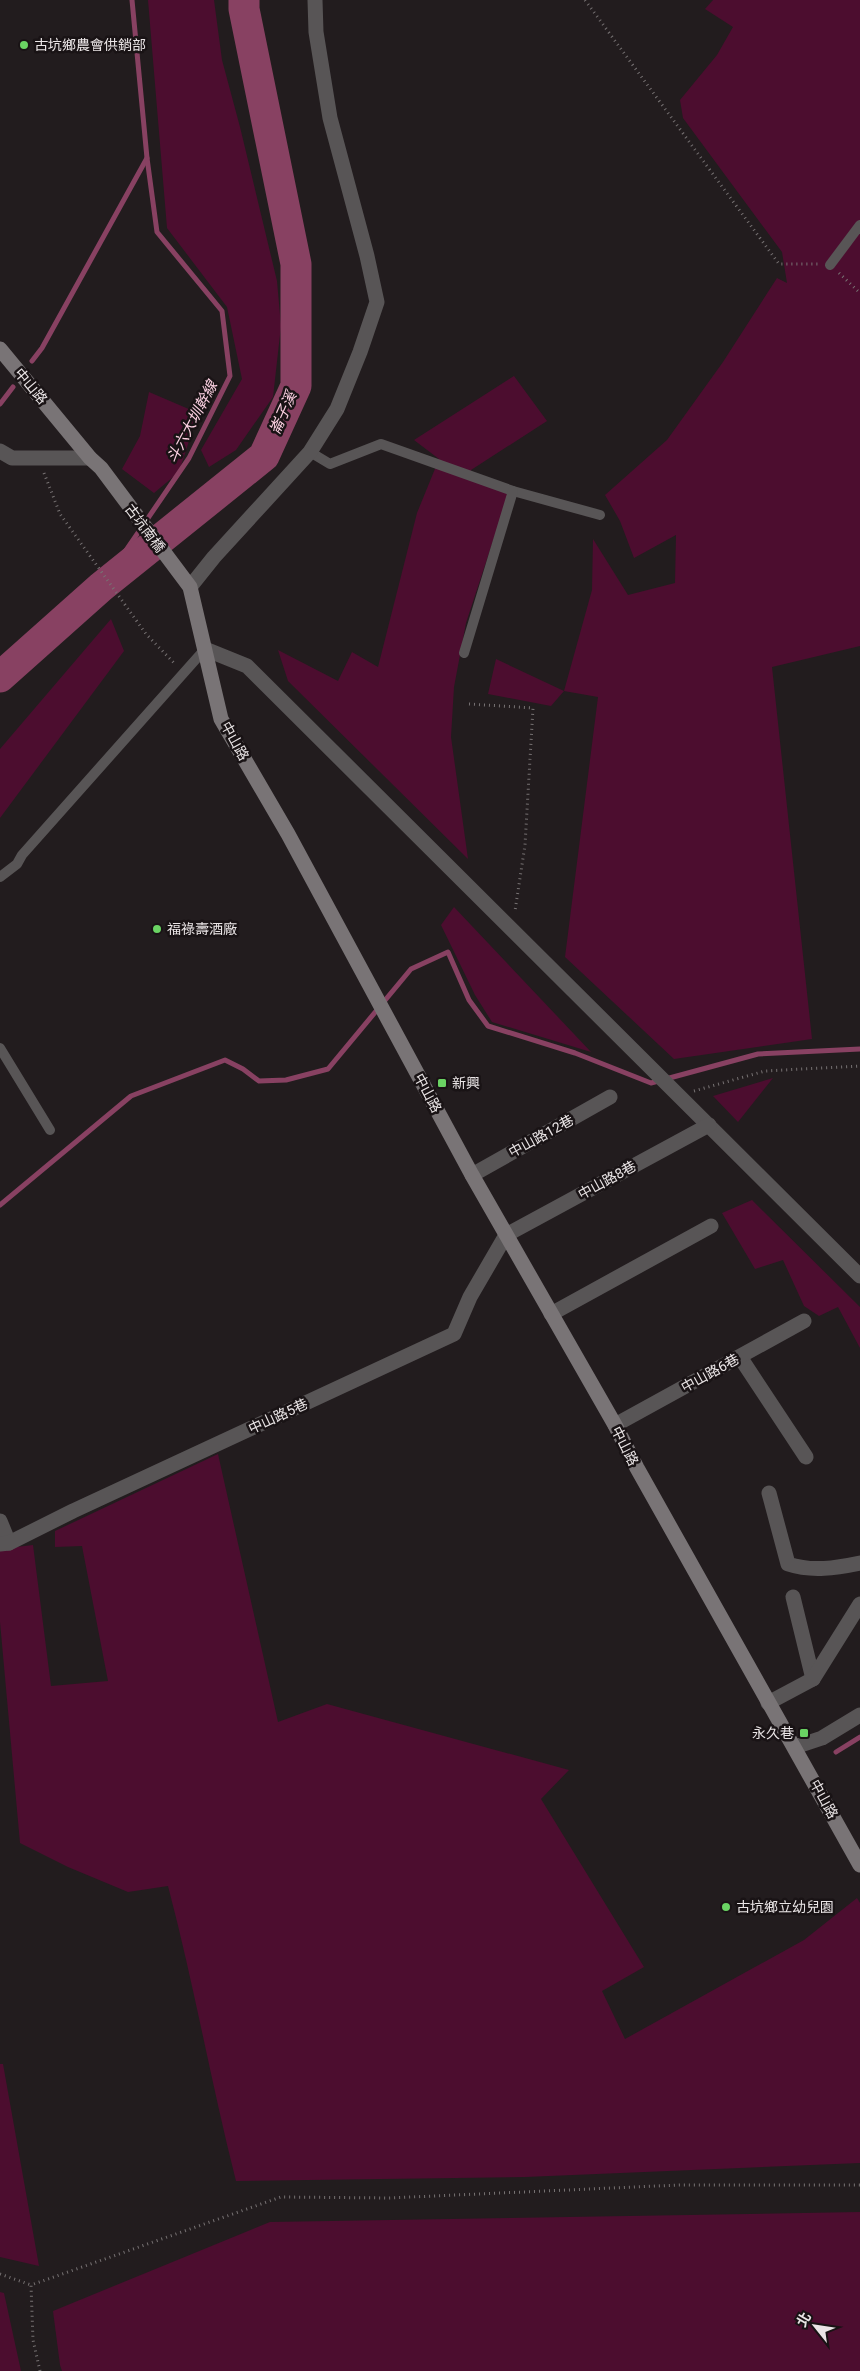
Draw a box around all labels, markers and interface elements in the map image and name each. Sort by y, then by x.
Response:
place label: 古坑鄉農會供銷部 [34,37,146,53]
marker: 古坑鄉農會供銷部 [18,39,30,51]
street label: 中山路 [11,365,51,407]
water label: 斗六大圳幹線 [163,376,222,466]
water label: 崙子溪 [266,387,301,437]
street label: 古坑南橋 [122,501,168,555]
street label: 中山路 [218,719,252,763]
place label: 福祿壽酒廠 [167,921,237,937]
marker: 福祿壽酒廠 [151,923,163,935]
street label: 中山路 [411,1071,445,1115]
place label: 新興 [452,1075,480,1091]
marker: 新興 [436,1077,448,1089]
street label: 中山路12巷 [506,1112,576,1160]
street label: 中山路8巷 [575,1158,639,1202]
street label: 中山路6巷 [678,1351,742,1395]
street label: 中山路5巷 [246,1395,310,1437]
street label: 中山路 [608,1424,642,1468]
place label: 永久巷 [752,1725,794,1741]
marker: 永久巷 [798,1727,810,1739]
street label: 中山路 [807,1777,841,1821]
place label: 古坑鄉立幼兒園 [736,1899,834,1915]
marker: 古坑鄉立幼兒園 [720,1901,732,1913]
north arrow [790,2301,840,2351]
text: 北 [793,2309,814,2330]

